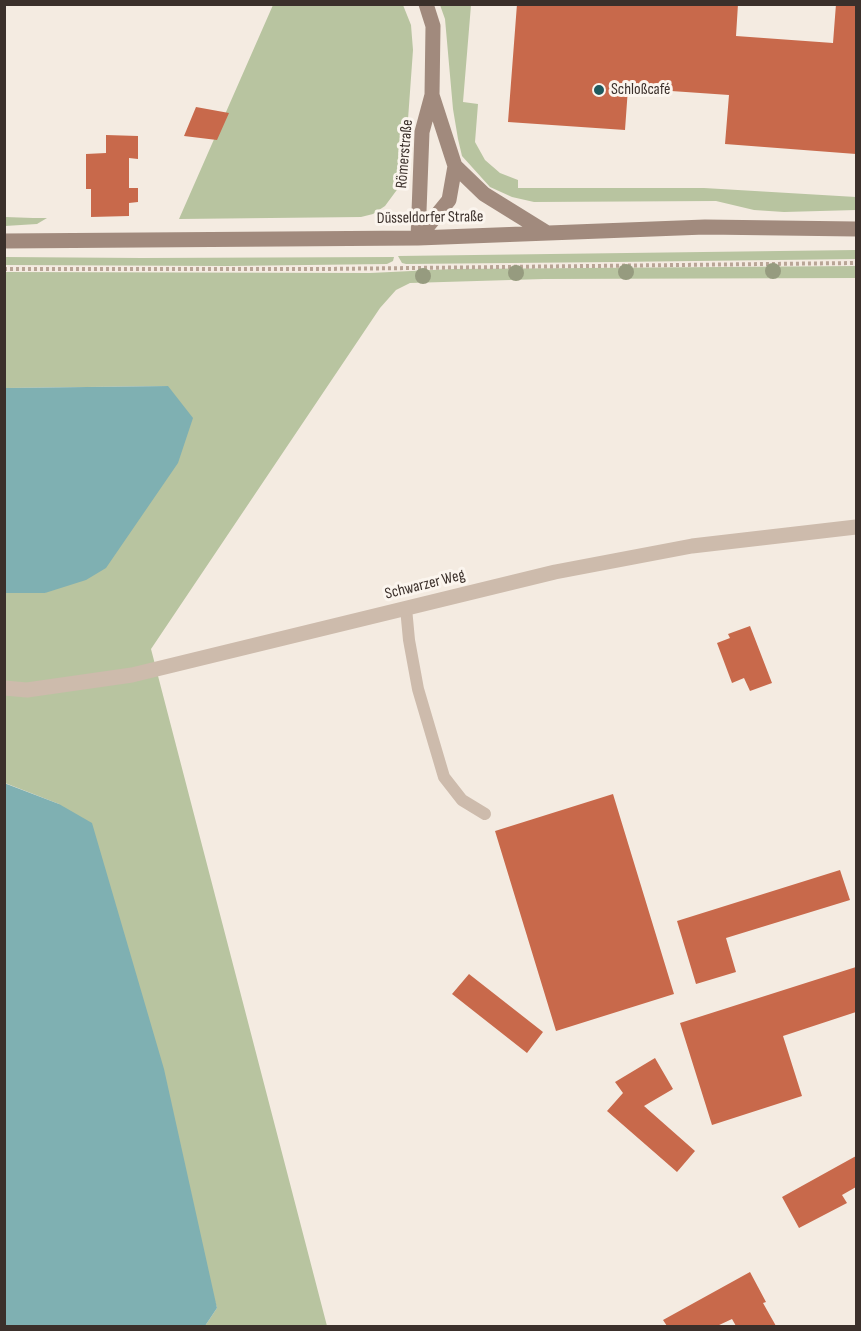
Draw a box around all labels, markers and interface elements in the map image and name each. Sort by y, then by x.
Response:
place label: Schloßcafé [611,80,670,100]
marker: Schloßcafé [592,83,606,97]
street label: Römerstraße [392,119,418,189]
street label: Düsseldorfer Straße [377,207,483,229]
street label: Schwarzer Weg [383,566,467,604]

